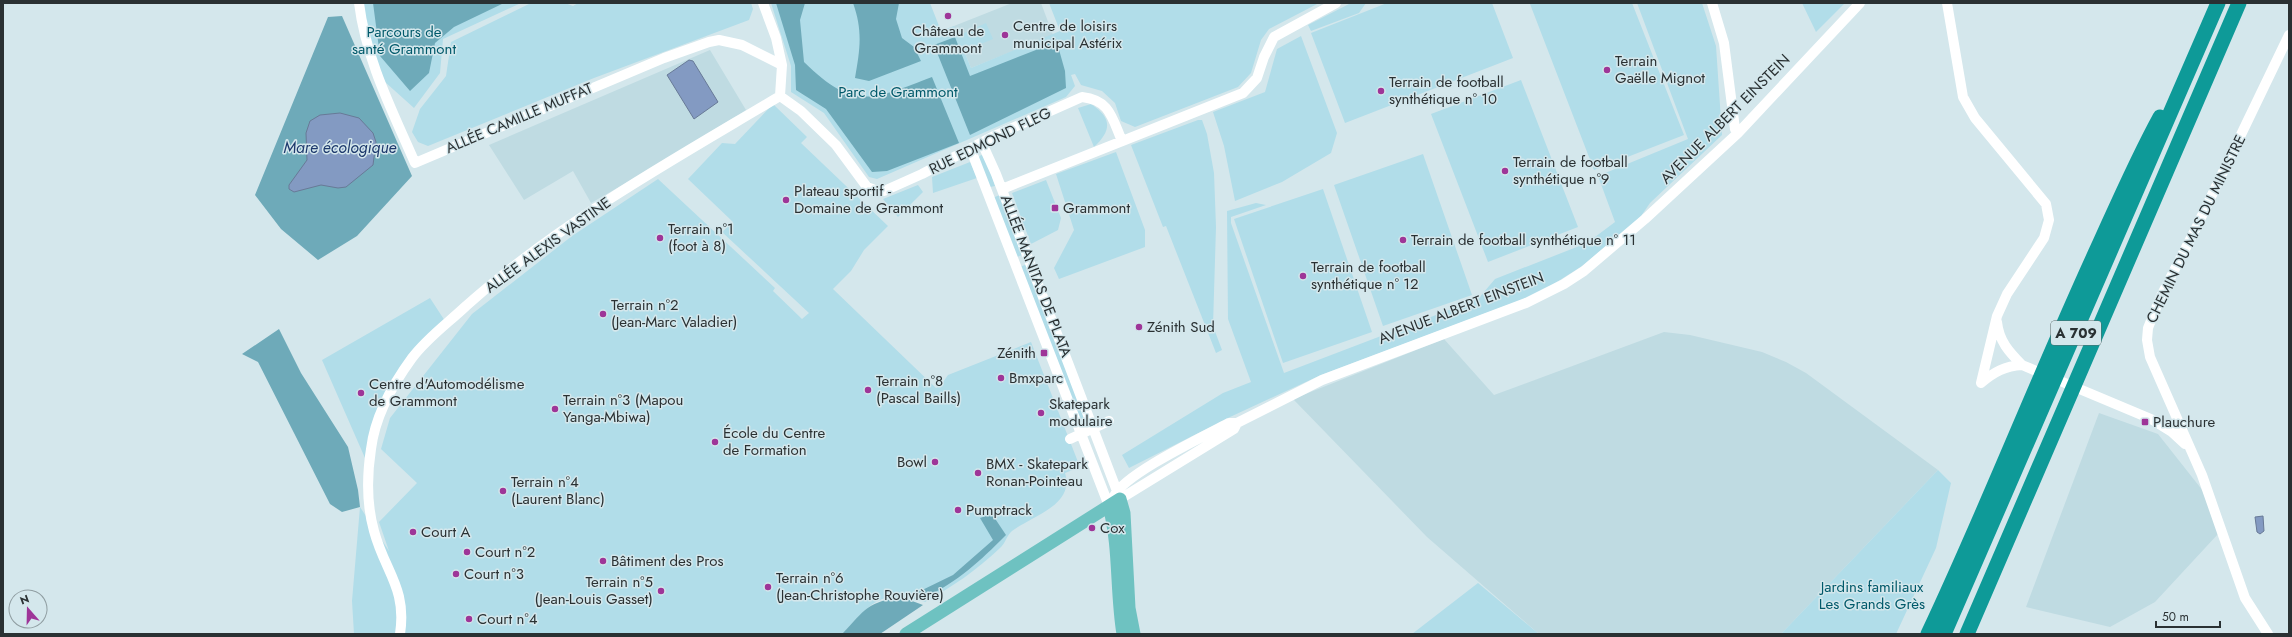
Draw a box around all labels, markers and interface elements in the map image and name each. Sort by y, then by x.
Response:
marker: Château de Grammont [943,11,953,21]
place label: Centre de loisirs municipal Astérix [1013,15,1122,54]
place label: Château de Grammont [912,20,985,59]
park label: Parcours de santé Grammont [352,21,456,60]
marker: Centre de loisirs municipal Astérix [1000,30,1010,40]
street label: AVENUE ALBERT EINSTEIN [1655,49,1795,189]
place label: Terrain Gaëlle Mignot [1615,50,1705,89]
marker: Terrain Gaëlle Mignot [1602,65,1612,75]
place label: Terrain de football synthétique n° 10 [1389,71,1504,110]
street label: ALLÉE CAMILLE MUFFAT [442,77,596,159]
park label: Parc de Grammont [838,81,958,103]
marker: Terrain de football synthétique n° 10 [1376,86,1386,96]
street label: RUE EDMOND FLEG [925,102,1055,180]
street label: CHEMIN DU MAS DU MINISTRE [2141,131,2251,327]
water label: Mare écologique [283,136,397,159]
place label: Terrain de football synthétique n°9 [1513,151,1628,190]
marker: Terrain de football synthétique n°9 [1500,166,1510,176]
place label: Plateau sportif - Domaine de Grammont [794,180,944,219]
street label: ALLÉE ALEXIS VASTINE [480,192,616,298]
street label: ALLÉE MANITAS DE PLATA [995,192,1077,361]
marker: Plateau sportif - Domaine de Grammont [781,195,791,205]
place label: Grammont [1063,197,1130,219]
marker: Grammont [1050,203,1060,213]
place label: Terrain n°1 (foot à 8) [668,218,734,257]
place label: Terrain de football synthétique n° 11 [1411,229,1636,251]
marker: Terrain n°1 (foot à 8) [655,233,665,243]
marker: Terrain de football synthétique n° 11 [1398,235,1408,245]
place label: Terrain de football synthétique n° 12 [1311,256,1426,295]
street label: AVENUE ALBERT EINSTEIN [1375,266,1547,350]
marker: Terrain de football synthétique n° 12 [1298,271,1308,281]
place label: Terrain n°2 (Jean-Marc Valadier) [611,294,737,333]
marker: Terrain n°2 (Jean-Marc Valadier) [598,309,608,319]
place label: Zénith Sud [1147,316,1215,338]
road number: A 709 [2051,321,2101,345]
marker: Zénith Sud [1134,322,1144,332]
place label: Zénith [997,342,1036,364]
marker: Zénith [1039,348,1049,358]
place label: Bmxparc [1009,367,1063,389]
place label: Terrain n°8 (Pascal Baills) [876,370,961,409]
place label: Centre d'Automodélisme de Grammont [369,373,525,412]
marker: Bmxparc [996,373,1006,383]
marker: Terrain n°8 (Pascal Baills) [863,385,873,395]
marker: Centre d'Automodélisme de Grammont [356,388,366,398]
place label: Terrain n°3 (Mapou Yanga-Mbiwa) [563,389,683,428]
place label: Skatepark modulaire [1049,393,1113,432]
marker: Terrain n°3 (Mapou Yanga-Mbiwa) [550,404,560,414]
marker: Skatepark modulaire [1036,408,1046,418]
place label: Plauchure [2153,411,2216,433]
marker: Plauchure [2140,417,2150,427]
place label: École du Centre de Formation [723,422,826,461]
marker: École du Centre de Formation [710,437,720,447]
place label: Bowl [897,451,927,473]
place label: BMX - Skatepark Ronan-Pointeau [986,453,1088,492]
marker: Bowl [930,457,940,467]
marker: BMX - Skatepark Ronan-Pointeau [973,468,983,478]
place label: Terrain n°4 (Laurent Blanc) [511,471,605,510]
marker: Terrain n°4 (Laurent Blanc) [498,486,508,496]
place label: Pumptrack [966,499,1032,521]
marker: Pumptrack [953,505,963,515]
place label: Cox [1100,517,1125,539]
place label: Court A [421,521,471,543]
marker: Cox [1087,523,1097,533]
marker: Court A [408,527,418,537]
place label: Court n°2 [475,541,535,563]
marker: Court n°2 [462,547,472,557]
place label: Bâtiment des Pros [611,550,723,572]
marker: Bâtiment des Pros [598,556,608,566]
place label: Court n°3 [464,563,524,585]
place label: Terrain n°6 (Jean-Christophe Rouvière) [776,567,944,606]
marker: Court n°3 [451,569,461,579]
place label: Terrain n°5 (Jean-Louis Gasset) [535,571,653,610]
park label: Jardins familiaux Les Grands Grès [1819,576,1925,615]
marker: Terrain n°6 (Jean-Christophe Rouvière) [763,582,773,592]
marker: Terrain n°5 (Jean-Louis Gasset) [656,586,666,596]
north arrow [8,589,48,629]
text: N [18,591,31,609]
scale bar [2156,603,2220,629]
place label: Court n°4 [477,608,538,630]
text: 50 m [2162,608,2189,626]
marker: Court n°4 [464,614,474,624]

